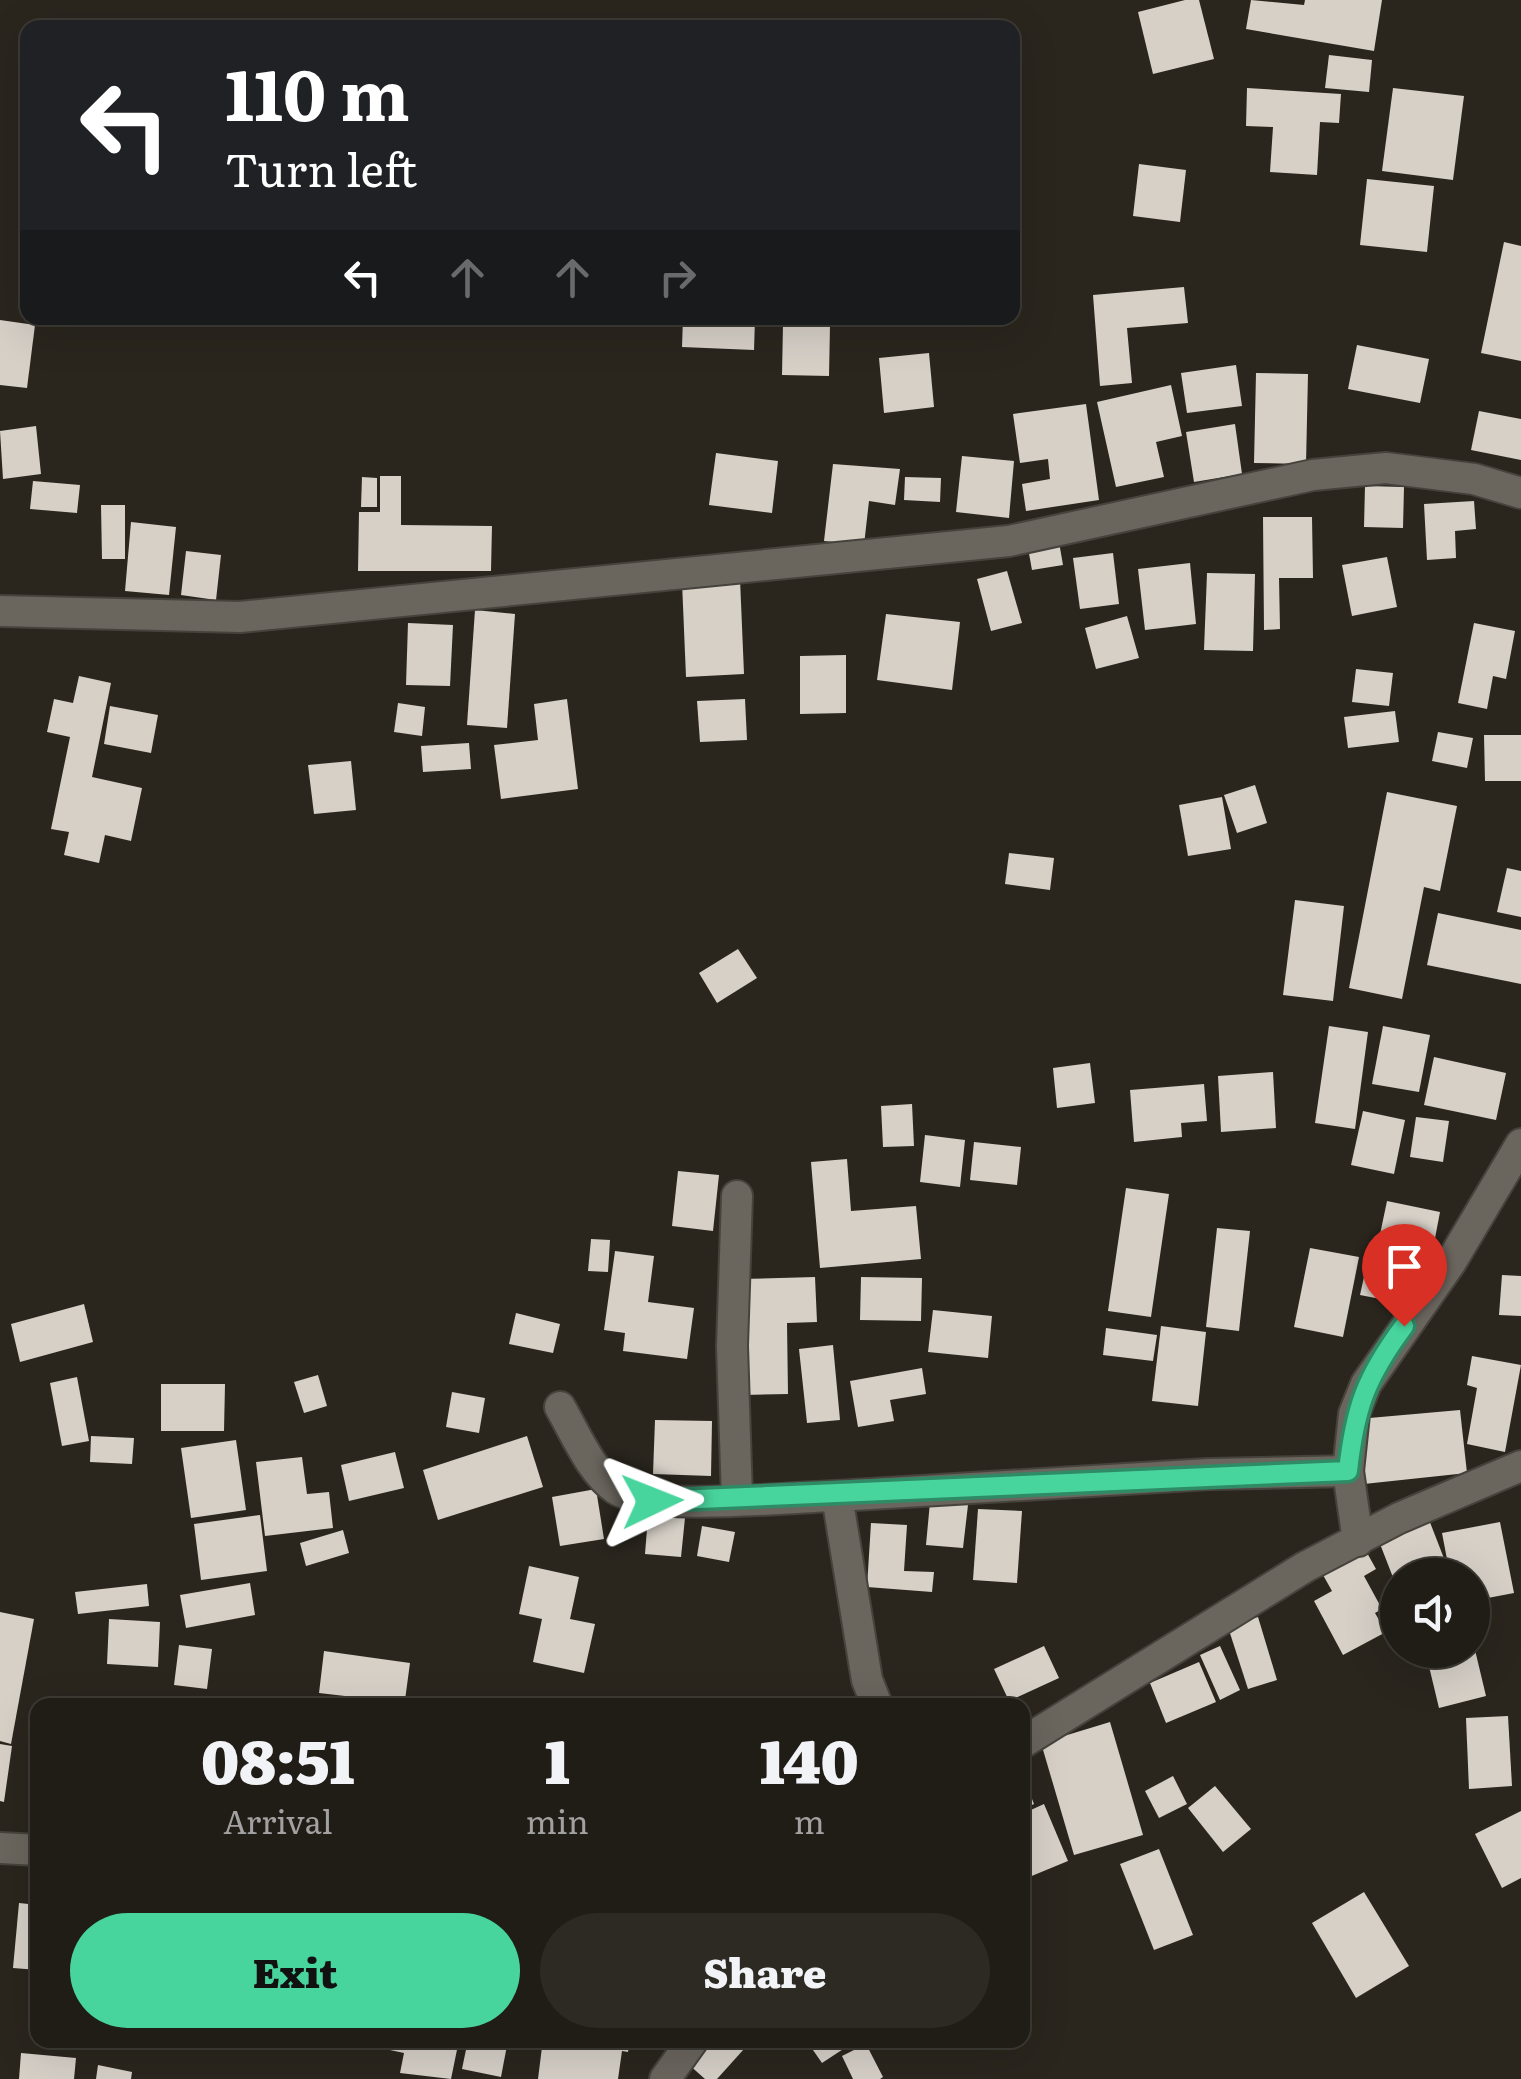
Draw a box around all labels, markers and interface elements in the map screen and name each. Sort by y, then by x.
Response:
text: 110 m [225,39,410,143]
icon: left [60,60,190,190]
text: Turn left [225,134,417,201]
icon: left [335,250,390,305]
icon: ahead [440,250,495,305]
icon: ahead [545,250,600,305]
icon: right [650,250,705,305]
pin [1362,1224,1447,1327]
icon: arrive [1377,1239,1432,1294]
position arrow [600,1449,704,1553]
map controls [1380,1558,1490,1668]
button: sound [1380,1558,1490,1668]
text: 08:51 [201,1713,355,1802]
text: 1 [545,1713,570,1802]
text: 140 [760,1713,859,1802]
text: Arrival [223,1796,333,1844]
text: min [526,1796,589,1844]
text: m [794,1796,825,1844]
button: Exit [70,1913,520,2028]
button: Share [540,1913,990,2028]

